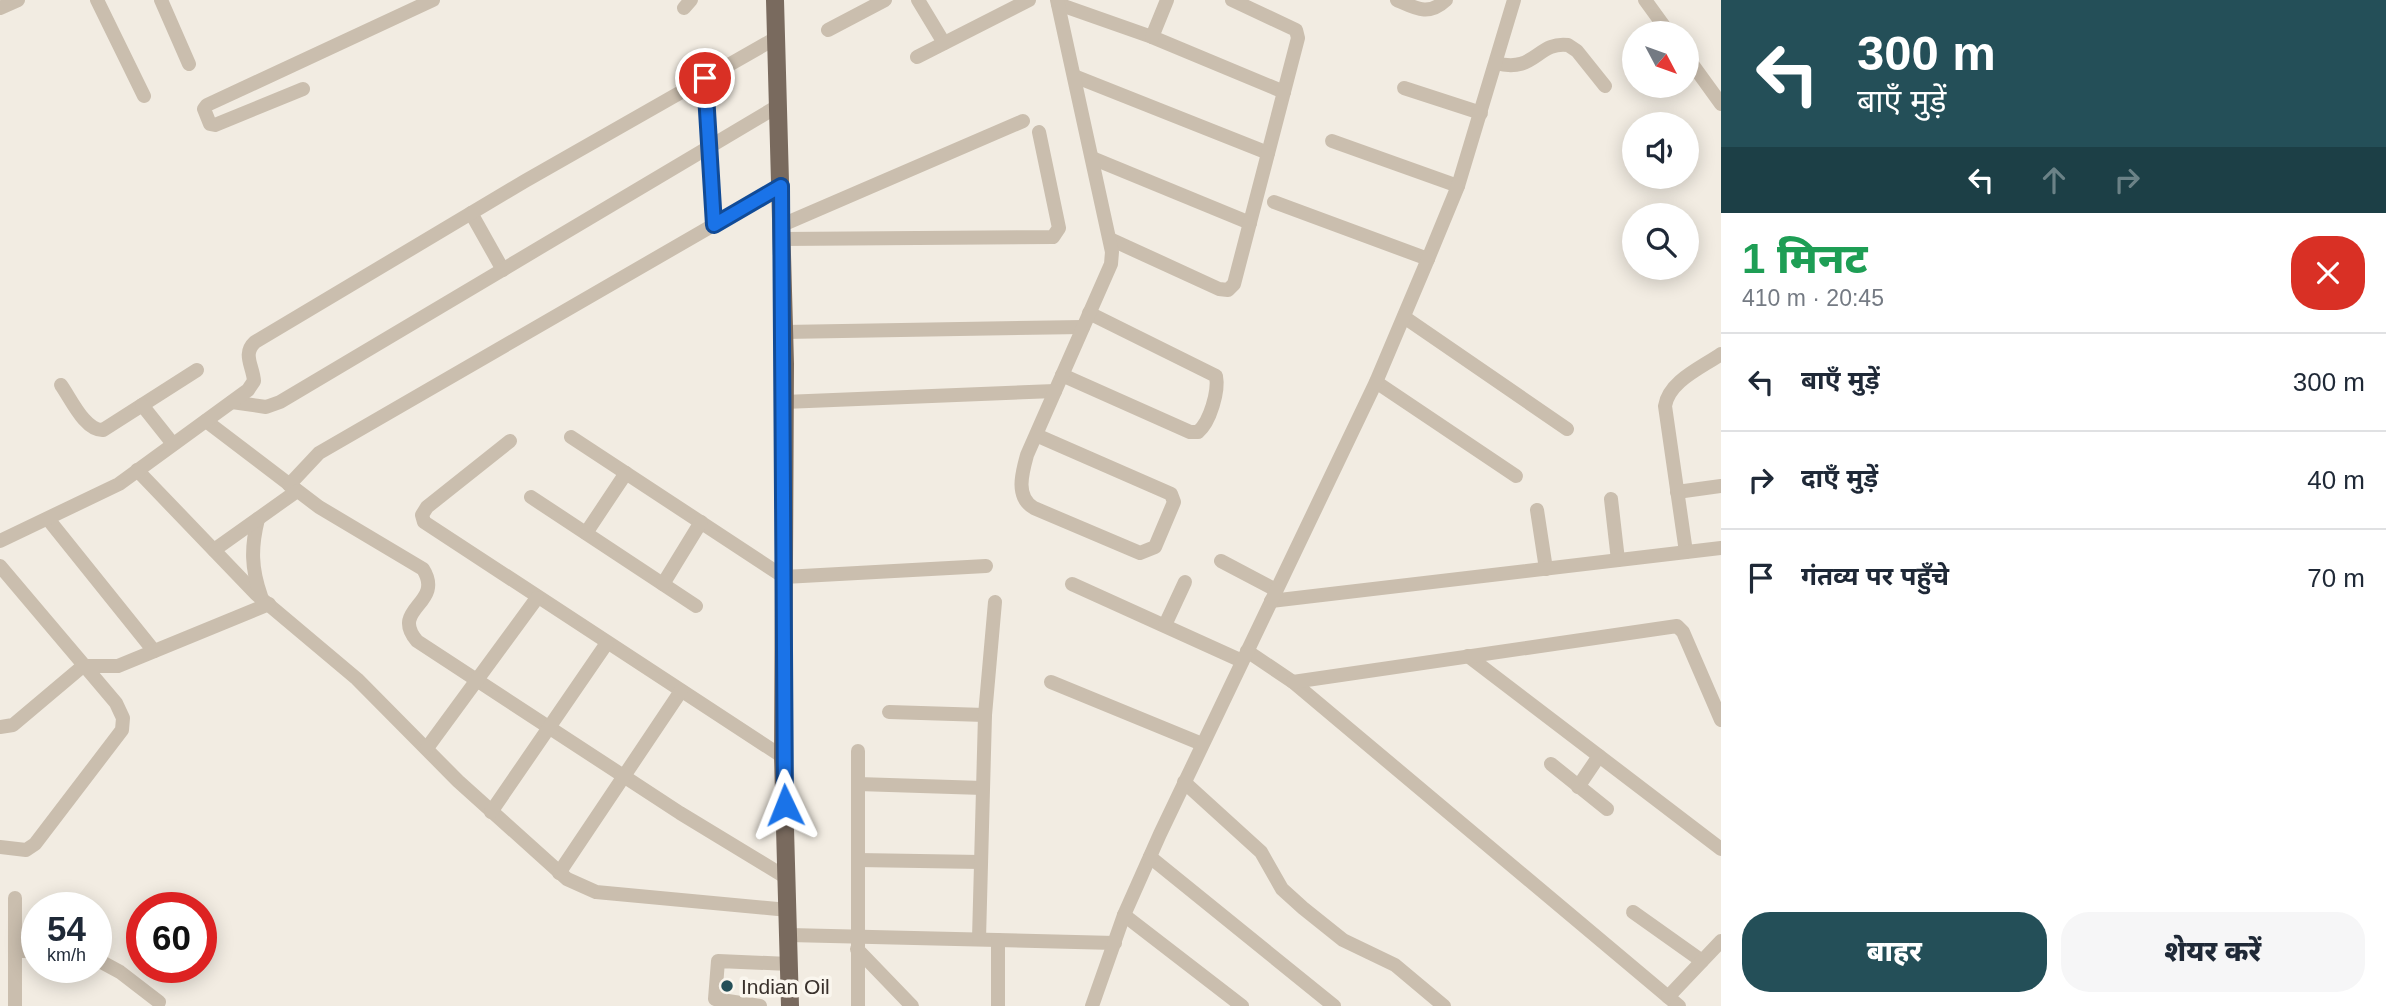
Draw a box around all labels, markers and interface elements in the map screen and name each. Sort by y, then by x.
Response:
north arrow [1622,21,1699,98]
map controls [1622,21,1699,280]
text: 300 m [1857,26,1996,80]
icon: left [1742,28,1833,119]
pin [675,48,735,108]
icon: arrive [686,59,724,97]
text: बाएँ मुड़ें [1857,83,1946,119]
button: sound [1622,112,1699,189]
icon: left [1962,161,2000,199]
icon: ahead [2035,161,2073,199]
icon: right [2108,161,2146,199]
button: search [1622,203,1699,280]
text: 1 मिनट [1742,235,1867,282]
button: close [2291,236,2365,310]
text: 410 m · 20:45 [1742,285,1884,311]
icon: left [1742,363,1780,401]
text: बाएँ मुड़ें [1801,365,1880,395]
text: 300 m [2293,367,2365,397]
icon: right [1742,461,1780,499]
text: दाएँ मुड़ें [1801,463,1878,493]
text: 40 m [2307,465,2365,495]
icon: arrive [1742,559,1780,597]
text: गंतव्य पर पहुँचे [1801,561,1949,591]
text: 70 m [2307,563,2365,593]
position arrow [748,768,822,842]
speed limit sign: 60 [126,892,217,983]
text: 54 [47,909,86,948]
button: बाहर [1742,912,2047,992]
button: शेयर करें [2061,912,2365,992]
text: km/h [47,945,86,965]
place label: Indian Oil [741,975,830,998]
marker: Indian Oil [719,978,735,994]

